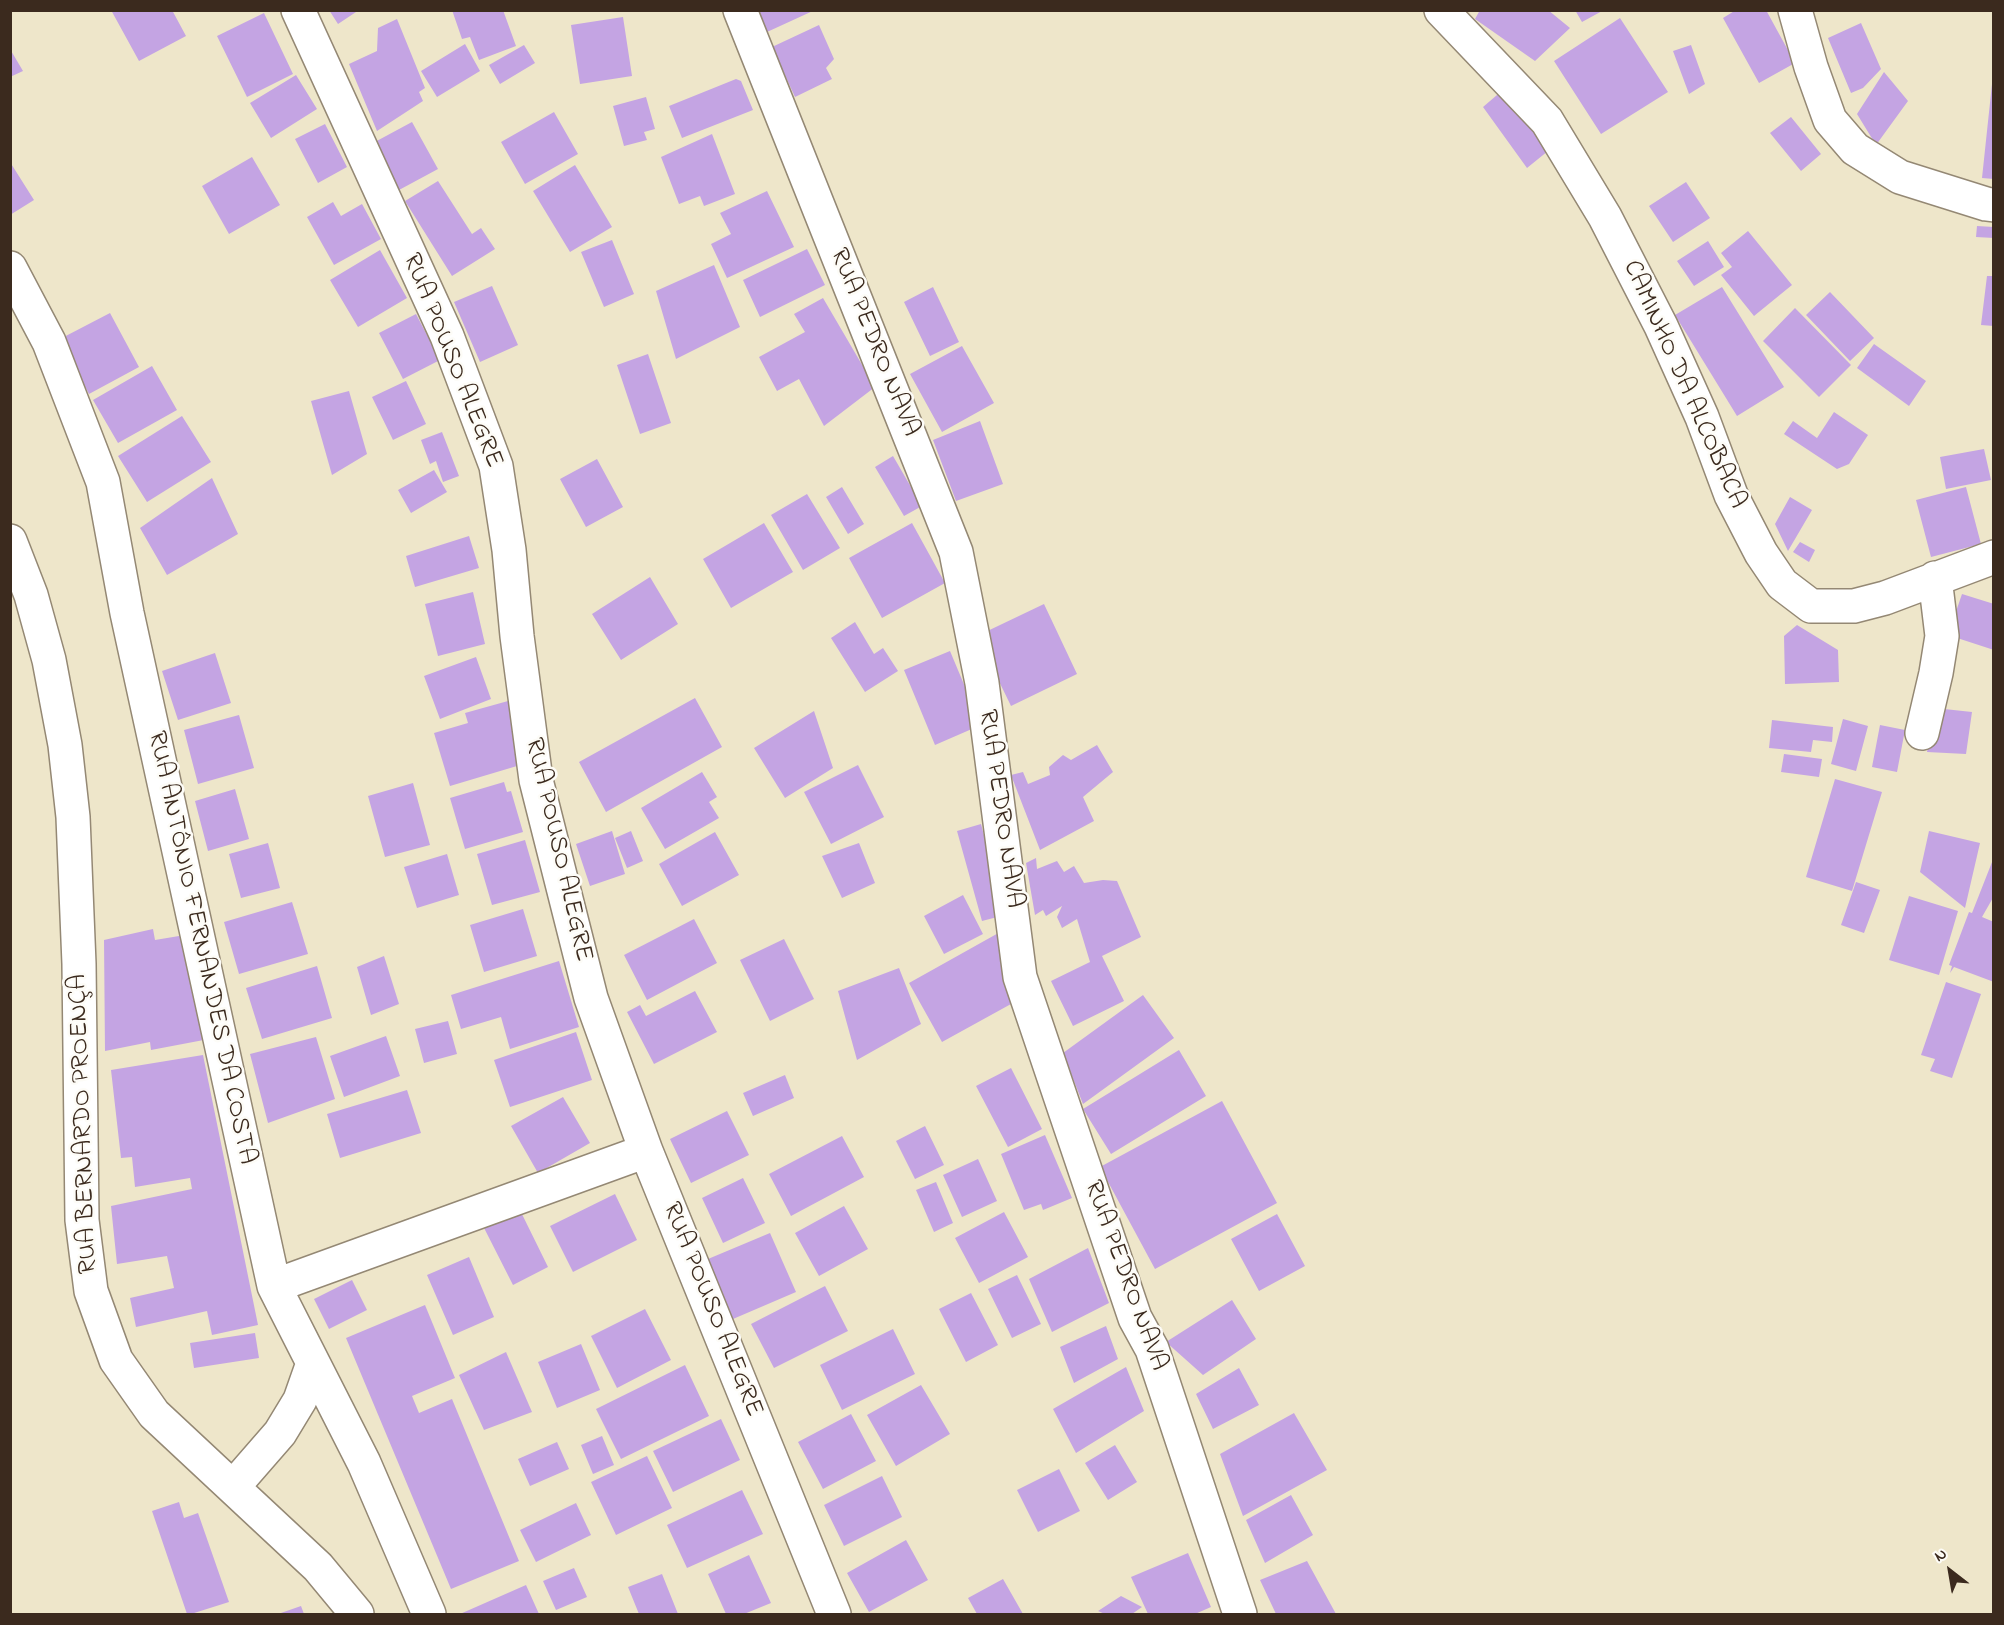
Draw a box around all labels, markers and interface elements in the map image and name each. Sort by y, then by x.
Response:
street label: RUA PEDRO NAVA [821,244,925,442]
street label: RUA POUSO ALEGRE [394,249,508,473]
street label: CAMINHO DA ALCOBACA [1614,256,1752,514]
street label: RUA PEDRO NAVA [970,708,1028,910]
street label: RUA ANTÔNIO FERNANDES DA COSTA [139,729,261,1167]
street label: RUA POUSO ALEGRE [516,735,598,965]
street label: RUA BERNARDO PROENÇA [64,973,106,1275]
street label: RUA PEDRO NAVA [1075,1177,1173,1375]
street label: RUA POUSO ALEGRE [654,1198,768,1422]
north arrow [1920,1541,1980,1601]
text: N [1930,1543,1952,1569]

